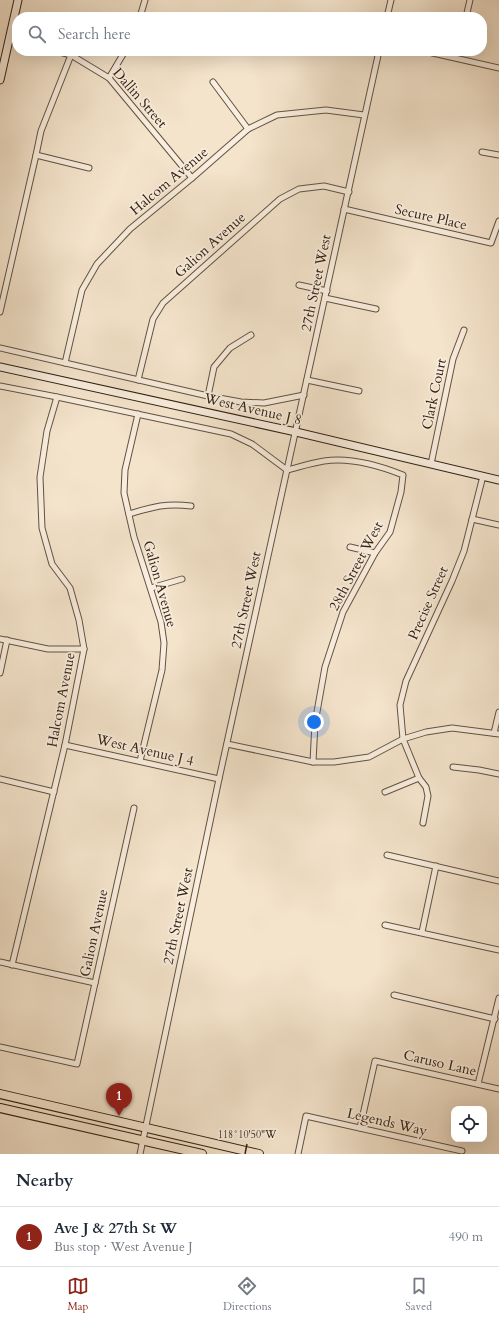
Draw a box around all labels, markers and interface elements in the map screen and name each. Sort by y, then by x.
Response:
search box [12,12,487,56]
icon: search [26,23,48,45]
text: Search here [58,24,131,44]
street label: Dallin Street [109,64,172,133]
street label: Halcom Avenue [126,143,212,219]
street label: Secure Place [393,199,469,235]
street label: Galion Avenue [170,208,250,282]
street label: 27th Street West [296,232,336,333]
street label: Clark Court [417,356,451,431]
street label: West Avenue J 8 [201,388,304,429]
street label: 28th Street West [324,518,388,614]
street label: Galion Avenue [139,538,181,630]
street label: 27th Street West [226,549,266,650]
street label: Precise Street [403,563,453,643]
street label: Halcom Avenue [42,651,80,749]
your location [304,712,324,732]
street label: West Avenue J 4 [93,729,196,770]
street label: 27th Street West [158,865,198,966]
street label: Galion Avenue [75,887,113,979]
street label: Caruso Lane [402,1045,478,1081]
pin: 1 [106,1083,132,1116]
street label: Legends Way [345,1104,430,1141]
map controls [451,1106,487,1142]
button: locate [451,1106,487,1142]
text: 118°10'50"W [218,1128,277,1142]
text: Nearby [16,1169,73,1192]
text: Ave J & 27th St W [54,1218,177,1238]
text: 1 [26,1228,32,1246]
text: 490 m [449,1228,483,1246]
text: Bus stop · West Avenue J [54,1238,193,1256]
tab: Map [67,1275,89,1314]
tab: Directions [223,1275,271,1314]
tab: Saved [405,1275,432,1314]

